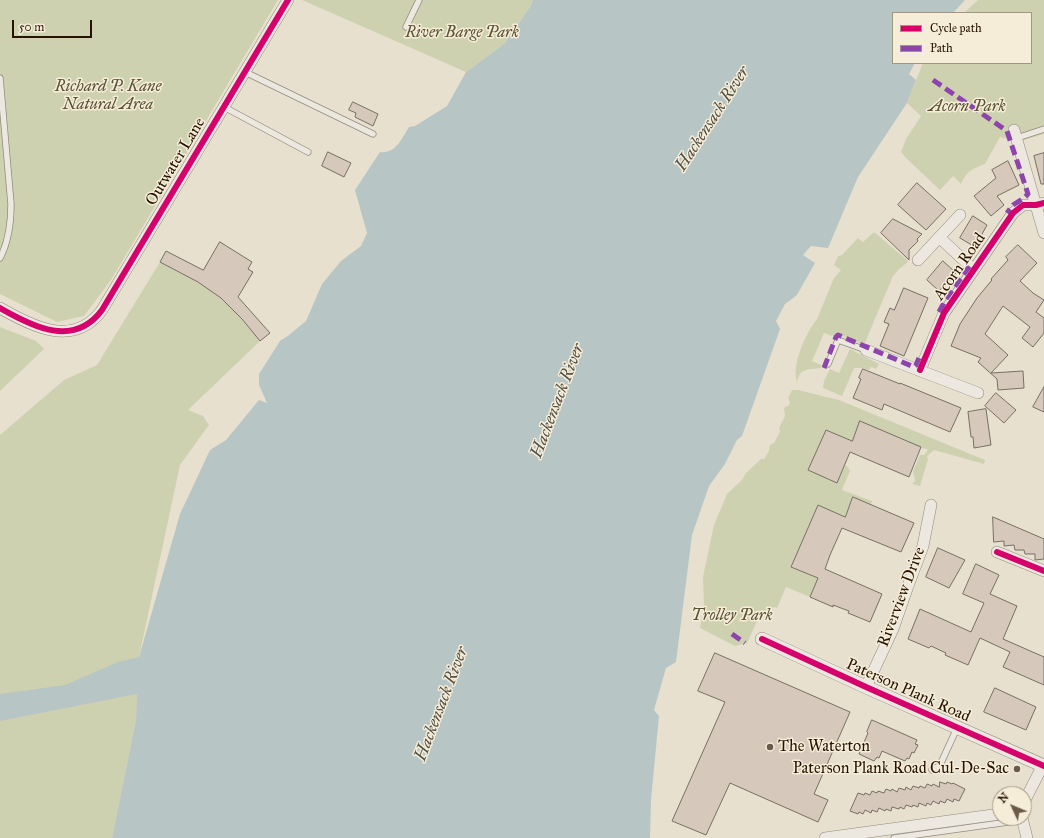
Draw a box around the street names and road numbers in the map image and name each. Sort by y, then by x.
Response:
street label: Outwater Lane [142,115,210,209]
street label: Acorn Road [930,230,990,304]
street label: Riverview Drive [874,544,930,650]
street label: Paterson Plank Road [843,655,973,727]

